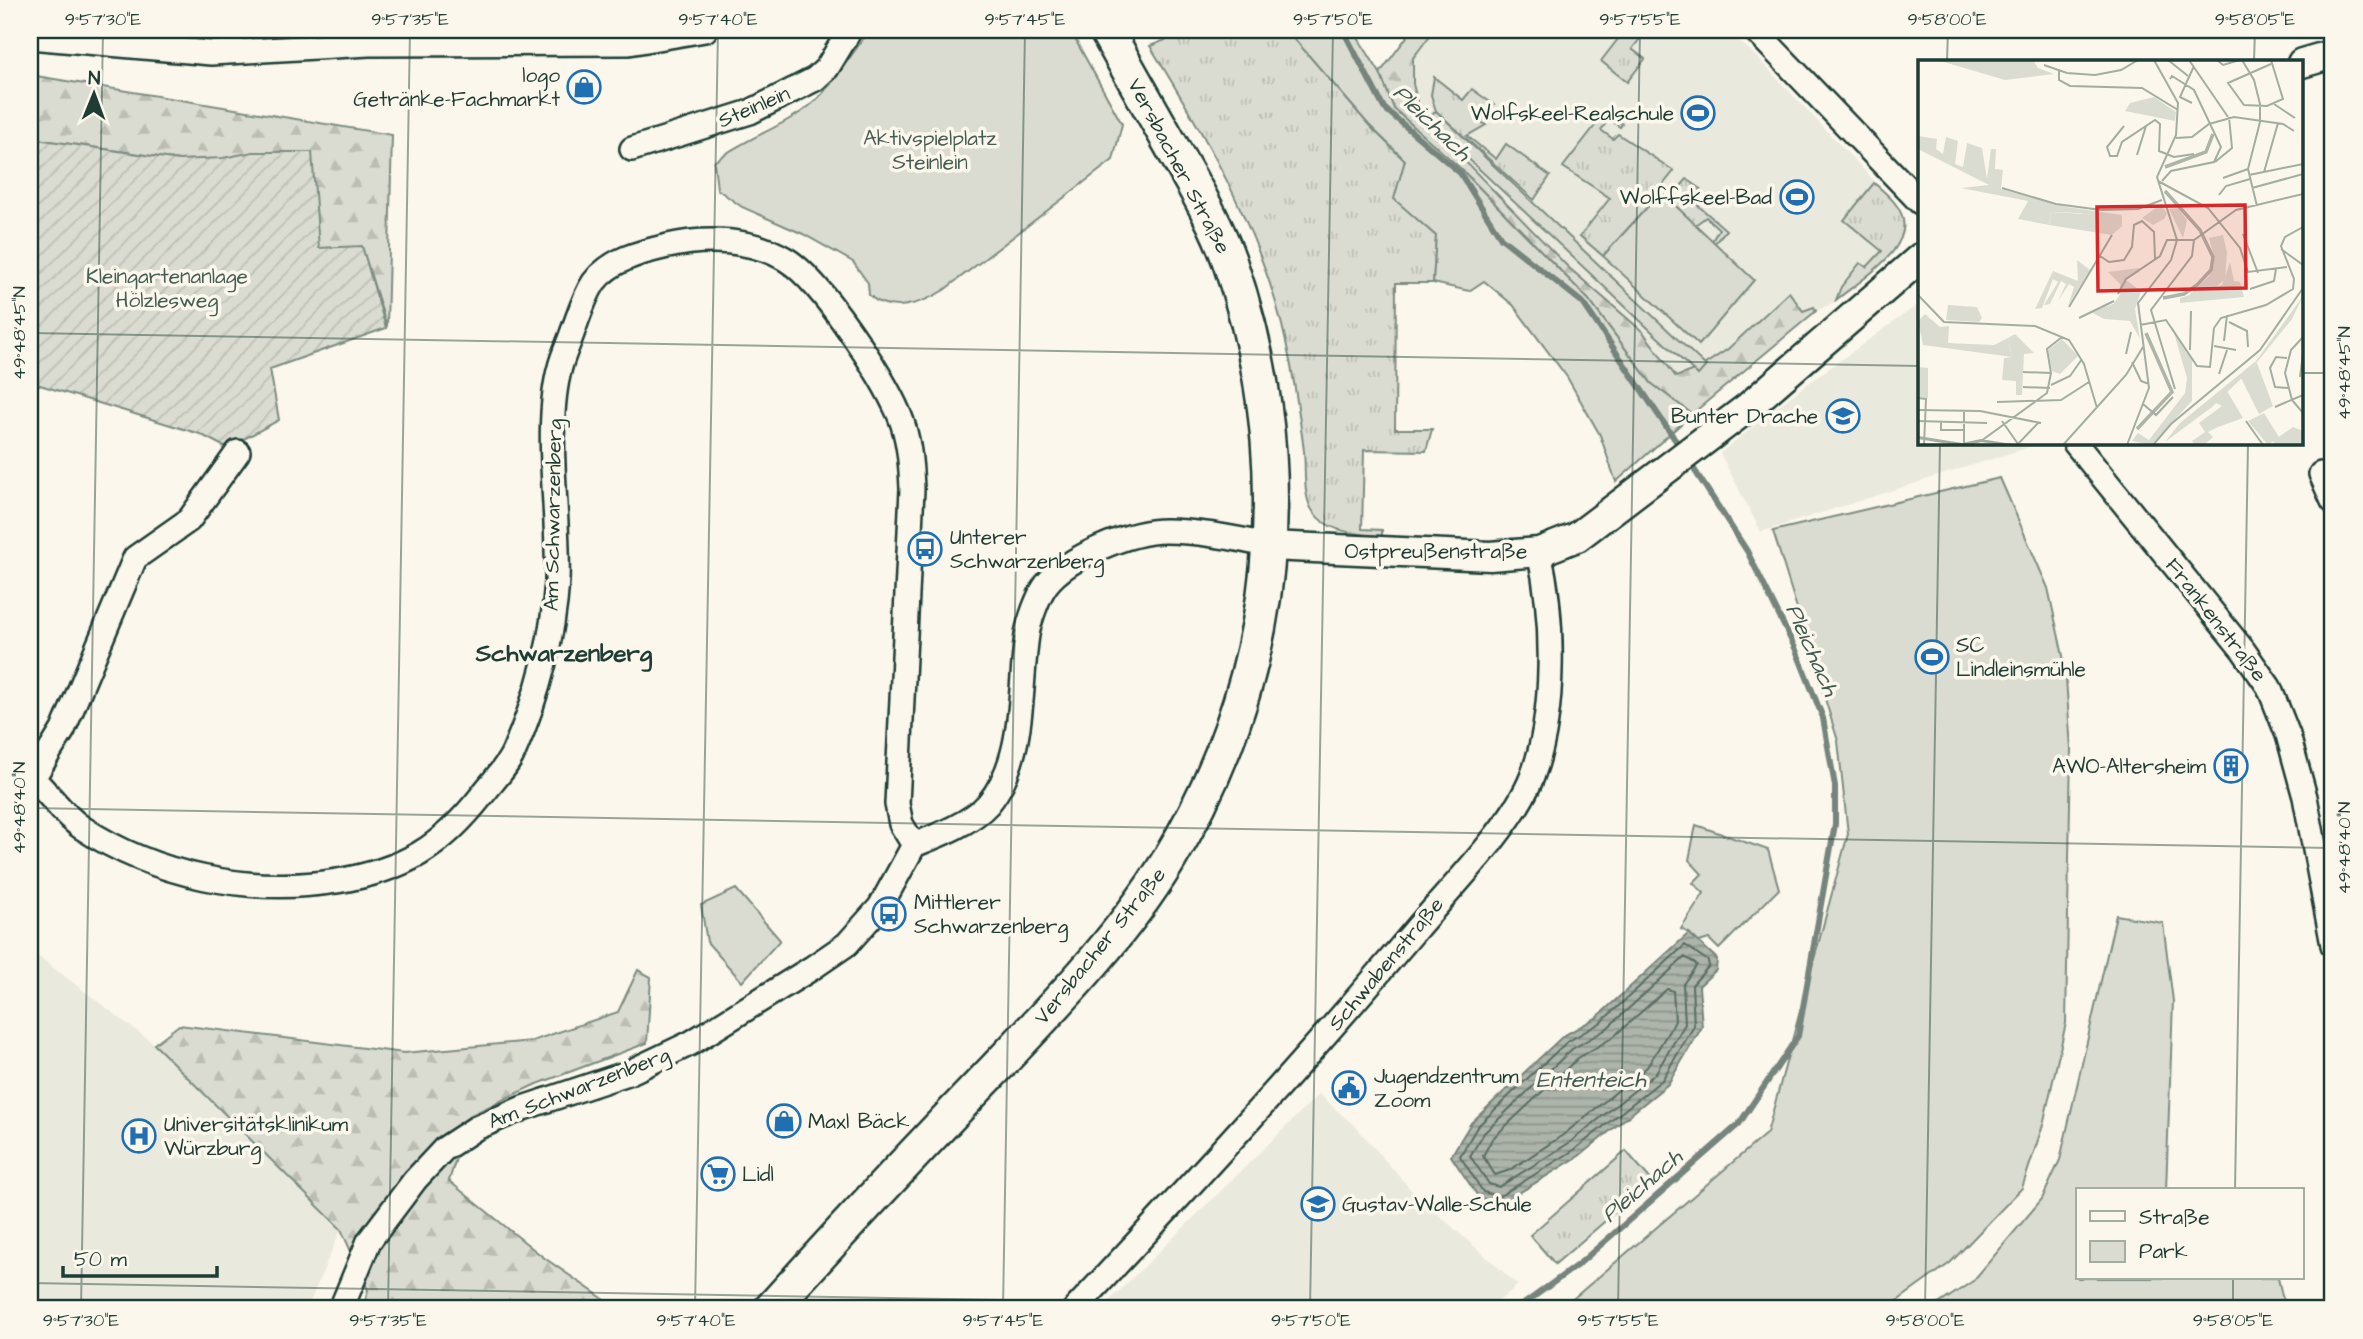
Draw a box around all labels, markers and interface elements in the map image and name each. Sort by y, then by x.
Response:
text: 9°57'30"E [65,7,142,32]
text: 9°57'35"E [371,7,449,32]
text: 9°57'40"E [678,7,758,32]
text: 9°57'45"E [985,7,1066,32]
text: 9°57'50"E [1293,7,1373,32]
text: 9°57'55"E [1599,7,1681,32]
text: 9°58'00"E [1907,7,1987,32]
text: 9°58'05"E [2215,7,2296,32]
north arrow [60,60,130,130]
inset map [1918,60,2304,444]
place label: logo Getränke-Fachmarkt [353,61,560,114]
text: N [88,65,101,92]
shop icon: logo Getränke-Fachmarkt [565,68,603,106]
street label: Versbacher Straße [1120,73,1238,259]
water label: Pleichach [1386,78,1479,170]
street label: Steinlein [714,79,794,135]
sports icon: Wolfskeel-Realschule [1679,94,1717,132]
place label: Wolfskeel-Realschule [1471,99,1674,128]
park label: Aktivspielplatz Steinlein [863,124,997,177]
sports icon: Wolffskeel-Bad [1778,178,1816,216]
place label: Wolffskeel-Bad [1620,183,1772,212]
park label: Kleingartenanlage Hölzlesweg [86,262,248,317]
text: 49°48'45"N [7,286,32,380]
text: 49°48'45"N [2332,326,2357,420]
school or university icon: Bunter Drache [1824,397,1862,435]
place label: Bunter Drache [1671,402,1818,431]
street label: Am Schwarzenberg [537,418,571,612]
place label: Unterer Schwarzenberg [950,523,1104,578]
bus stop icon: Unterer Schwarzenberg [906,530,944,568]
street label: Ostpreußenstraße [1345,537,1527,567]
street label: Frankenstraße [2159,552,2273,688]
water label: Pleichach [1777,599,1847,703]
place label: SC Lindleinsmühle [1956,631,2086,684]
district label: Schwarzenberg [475,637,653,672]
sports icon: SC Lindleinsmühle [1913,638,1951,676]
building icon: AWO-Altersheim [2212,747,2250,785]
place label: AWO-Altersheim [2052,752,2207,781]
text: 49°48'40"N [7,762,32,854]
text: 49°48'40"N [2332,802,2357,894]
street label: Versbacher Straße [1027,861,1173,1031]
place label: Mittlerer Schwarzenberg [914,888,1068,943]
street label: Schwabenstraße [1322,891,1450,1037]
bus stop icon: Mittlerer Schwarzenberg [870,895,908,933]
street label: Am Schwarzenberg [484,1040,675,1138]
place label: Jugendzentrum Zoom [1374,1062,1519,1115]
water label: Ententeich [1536,1064,1647,1096]
public building icon: Jugendzentrum Zoom [1330,1069,1368,1107]
shop icon: Maxl Bäck [765,1102,803,1140]
place label: Maxl Bäck [808,1107,910,1136]
place label: Universitätsklinikum Würzburg [164,1110,349,1165]
hospital icon: Universitätsklinikum Würzburg [120,1117,158,1155]
water label: Pleichach [1595,1141,1691,1230]
supermarket icon: Lidl [699,1155,737,1193]
place label: Lidl [742,1160,774,1189]
school or university icon: Gustav-Walle-Schule [1299,1185,1337,1223]
legend [2076,1188,2304,1280]
place label: Gustav-Walle-Schule [1342,1190,1532,1219]
text: Straße [2139,1203,2210,1232]
scale bar [63,1234,217,1278]
text: Park [2139,1237,2188,1266]
text: 50 m [74,1245,128,1274]
text: 9°57'30"E [43,1308,120,1333]
text: 9°57'35"E [349,1308,427,1333]
text: 9°57'40"E [656,1308,736,1333]
text: 9°57'45"E [963,1308,1044,1333]
text: 9°57'50"E [1271,1308,1351,1333]
text: 9°57'55"E [1577,1308,1659,1333]
text: 9°58'00"E [1885,1308,1965,1333]
text: 9°58'05"E [2193,1308,2274,1333]

